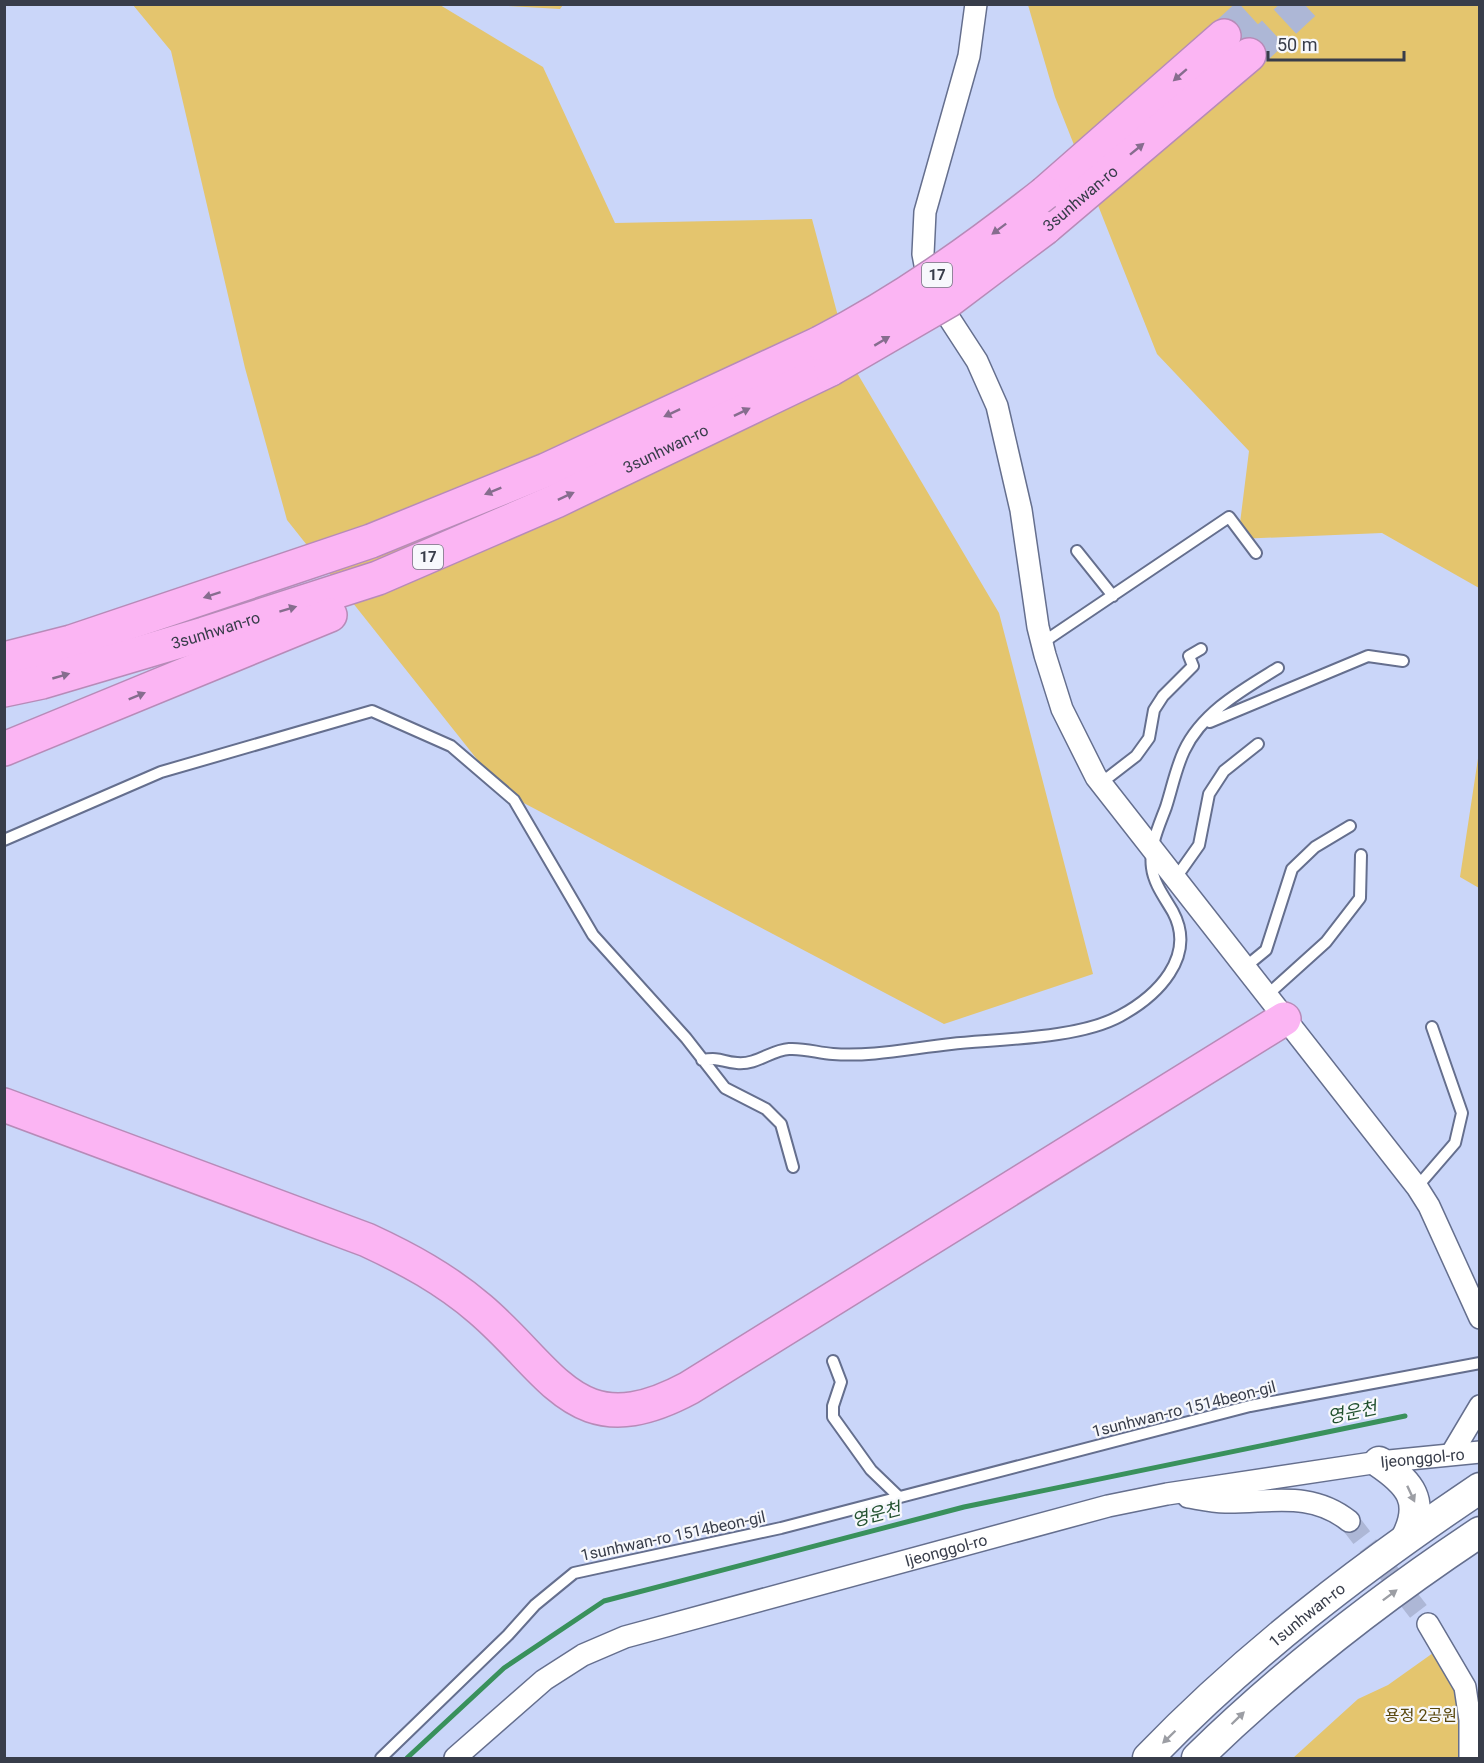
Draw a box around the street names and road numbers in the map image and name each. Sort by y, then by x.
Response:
street label: 3sunhwan-ro [1039,161,1121,235]
road number: 17 [922,263,952,287]
street label: 3sunhwan-ro [620,420,711,477]
road number: 17 [413,545,443,569]
street label: 3sunhwan-ro [169,607,262,653]
street label: 1sunhwan-ro 1514beon-gil [1090,1377,1278,1441]
street label: Ijeonggol-ro [1379,1444,1465,1471]
street label: 1sunhwan-ro 1514beon-gil [579,1507,767,1565]
street label: Ijeonggol-ro [903,1530,989,1570]
street label: 1sunhwan-ro [1265,1578,1349,1651]

